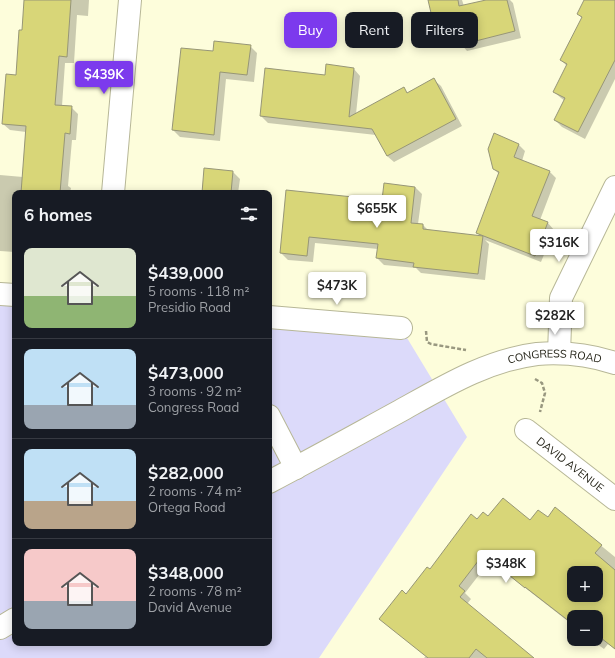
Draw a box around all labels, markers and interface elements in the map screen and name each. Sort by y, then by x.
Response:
chip: Buy [284,12,337,48]
chip: Rent [345,12,403,48]
chip: Filters [411,12,478,48]
pin: $439K [76,61,132,95]
text: $439K [84,66,124,82]
pin: $655K [349,195,405,229]
text: $655K [357,200,397,216]
icon: filters [238,203,260,225]
text: 6 homes [24,204,92,225]
pin: $316K [531,229,587,263]
text: $316K [539,234,579,250]
text: $439,000 [148,262,224,283]
icon: home [56,264,104,312]
pin: $473K [309,272,365,306]
text: $473K [317,277,357,293]
text: 5 rooms · 118 m² [148,283,249,299]
text: Presidio Road [148,299,231,315]
pin: $282K [527,302,583,336]
text: $282K [535,307,575,323]
street label: CONGRESS ROAD [506,346,603,367]
text: $473,000 [148,362,224,383]
icon: home [56,365,104,413]
text: 3 rooms · 92 m² [148,383,242,399]
text: Congress Road [148,399,239,415]
street label: DAVID AVENUE [534,434,607,495]
text: $282,000 [148,462,224,483]
icon: home [56,465,104,513]
text: 2 rooms · 74 m² [148,483,242,499]
text: Ortega Road [148,499,226,515]
pin: $348K [478,550,534,584]
text: $348K [486,555,526,571]
text: $348,000 [148,562,224,583]
icon: home [56,565,104,613]
map controls [567,566,603,646]
button: + [567,566,603,602]
text: 2 rooms · 78 m² [148,583,242,599]
text: David Avenue [148,599,232,615]
button: − [567,610,603,646]

